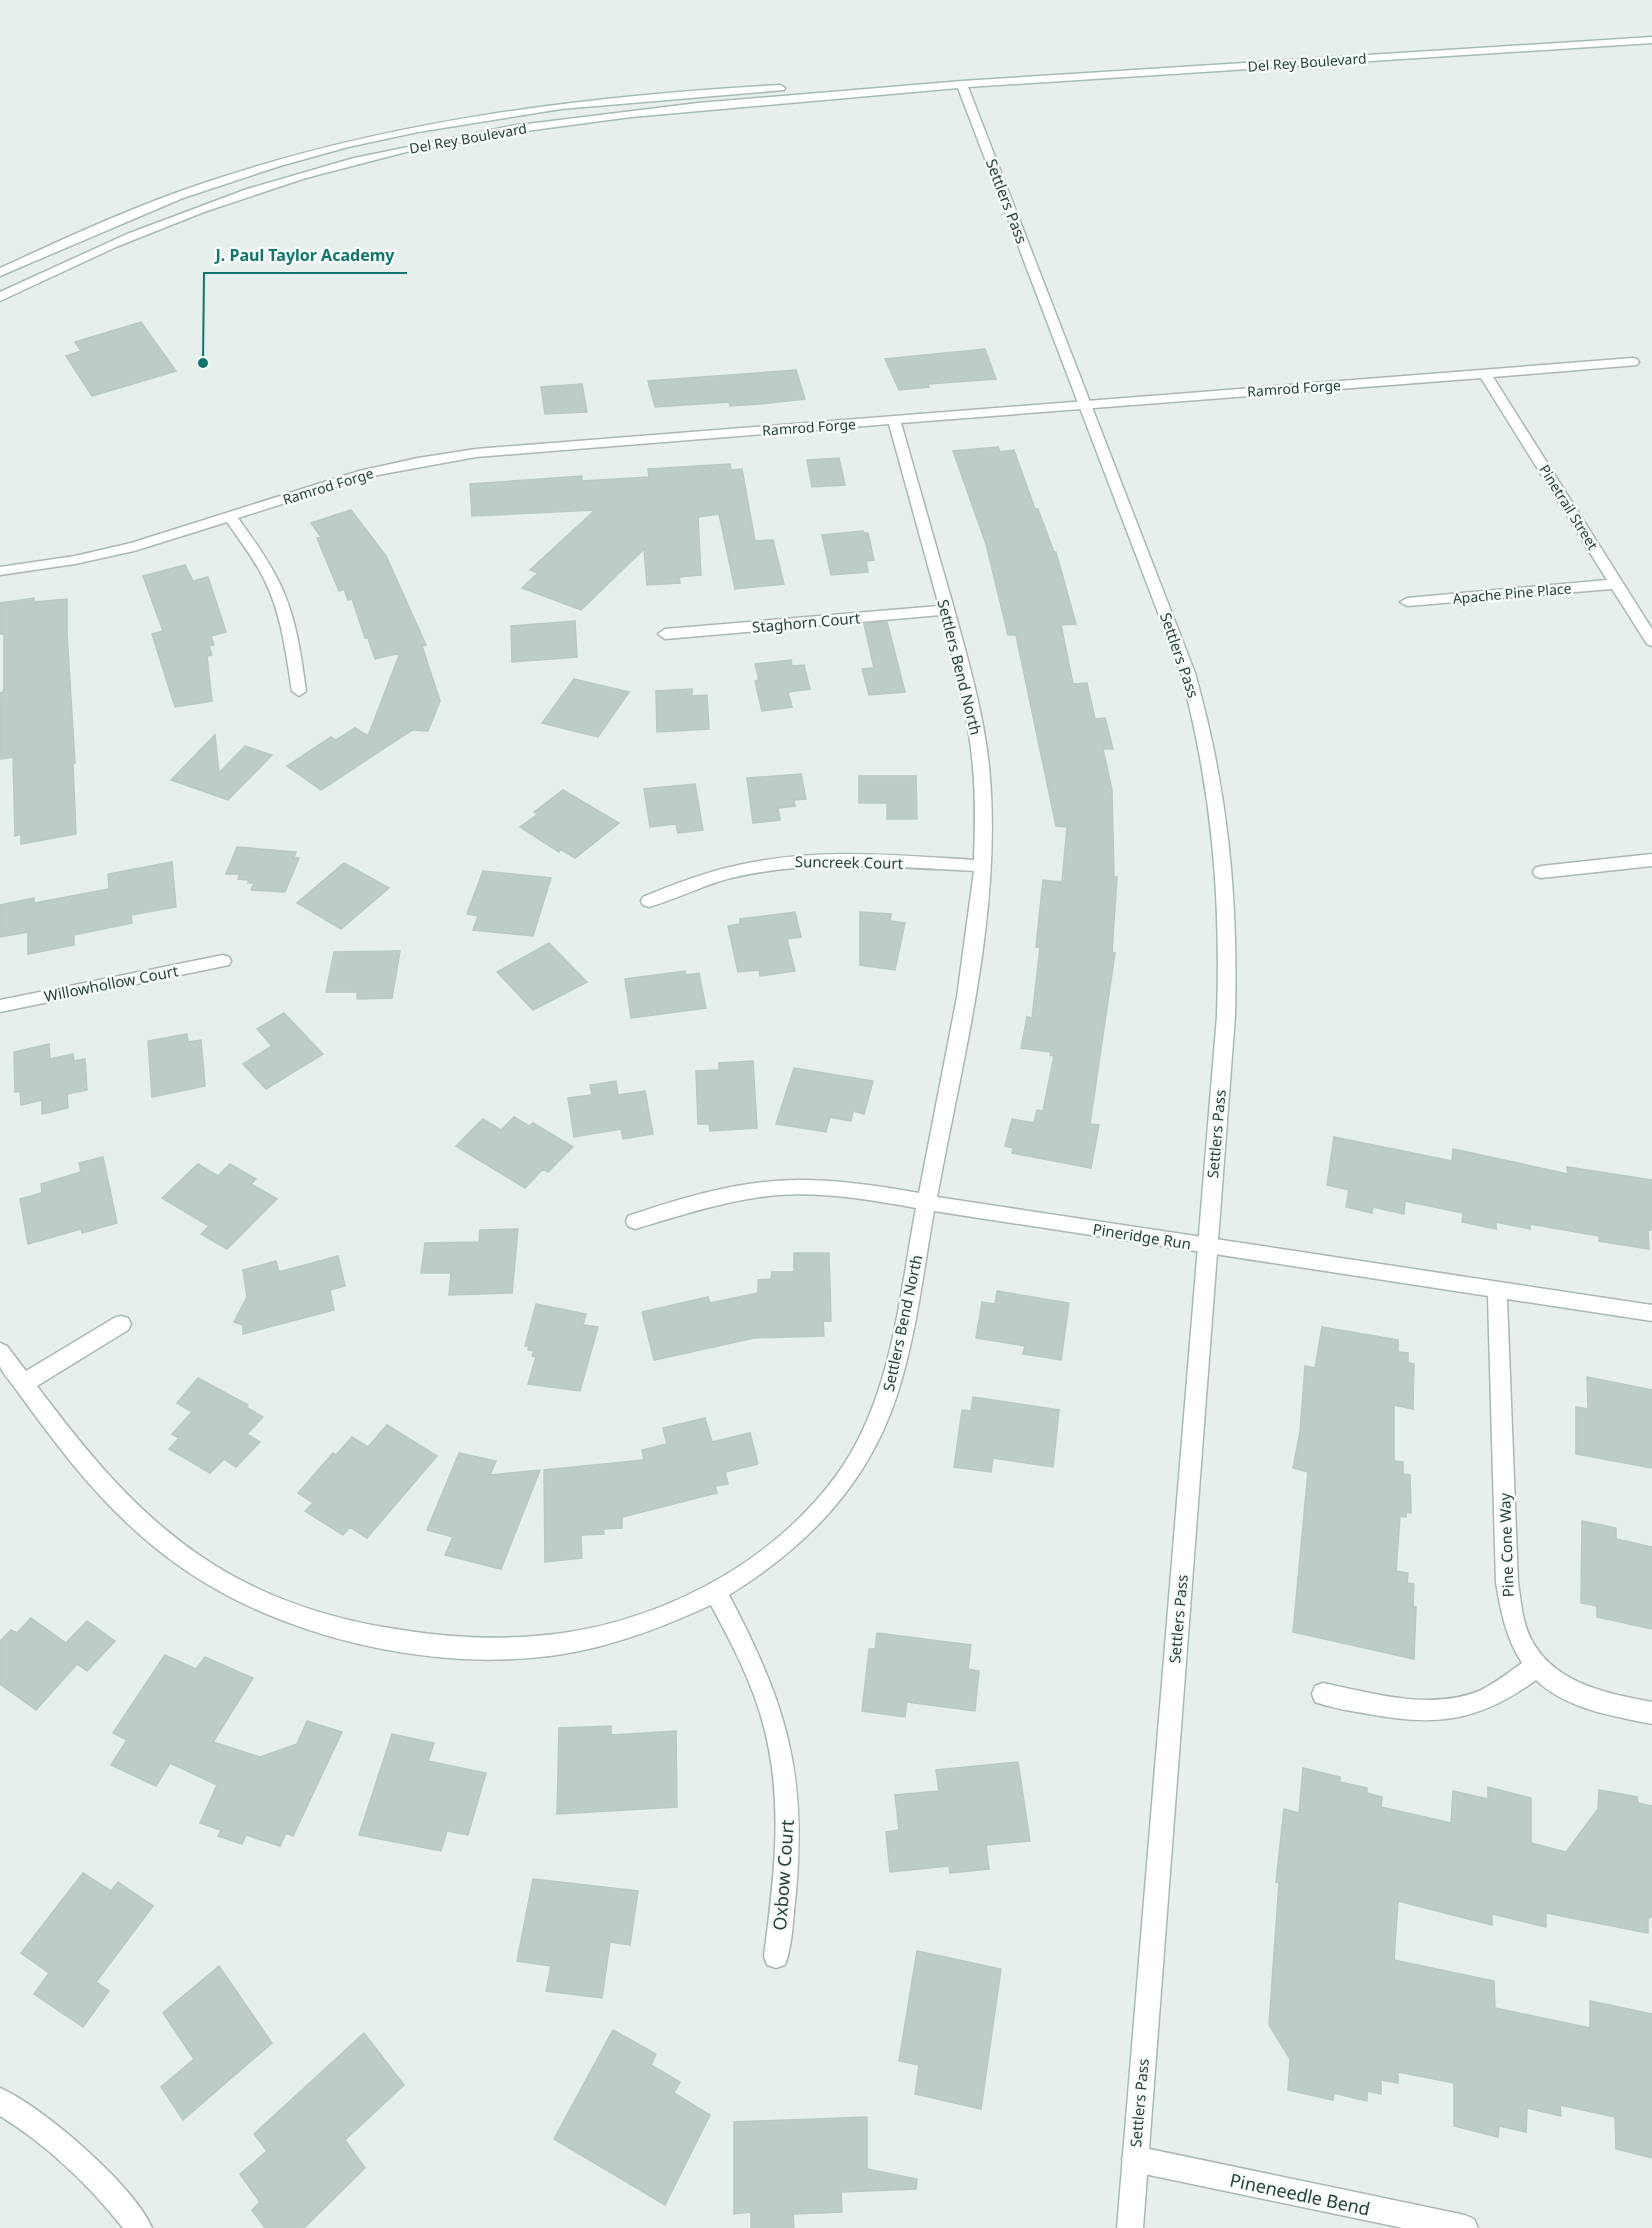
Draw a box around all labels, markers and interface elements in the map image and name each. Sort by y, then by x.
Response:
street label: Del Rey Boulevard [1247,48,1367,76]
street label: Del Rey Boulevard [408,118,528,158]
street label: Settlers Pass [982,156,1032,246]
callout: J. Paul Taylor Academy [204,239,407,273]
text: J. Paul Taylor Academy [214,244,395,266]
street label: Ramrod Forge [1247,375,1342,401]
street label: Ramrod Forge [762,414,857,440]
street label: Pinetrail Street [1535,461,1603,553]
street label: Ramrod Forge [280,463,376,509]
street label: Apache Pine Place [1452,578,1572,608]
street label: Settlers Bend North [933,597,987,737]
street label: Staghorn Court [751,607,861,637]
street label: Settlers Pass [1156,610,1204,700]
street label: Suncreek Court [795,851,904,873]
street label: Willowhollow Court [42,960,180,1006]
street label: Settlers Pass [1202,1089,1230,1179]
street label: Pineridge Run [1091,1218,1193,1254]
street label: Settlers Bend North [878,1253,926,1393]
street label: Pine Cone Way [1494,1492,1518,1598]
street label: Settlers Pass [1164,1574,1192,1664]
street label: Oxbow Court [767,1818,799,1931]
street label: Settlers Pass [1125,2058,1153,2148]
street label: Pineneedle Bend [1228,2167,1372,2221]

